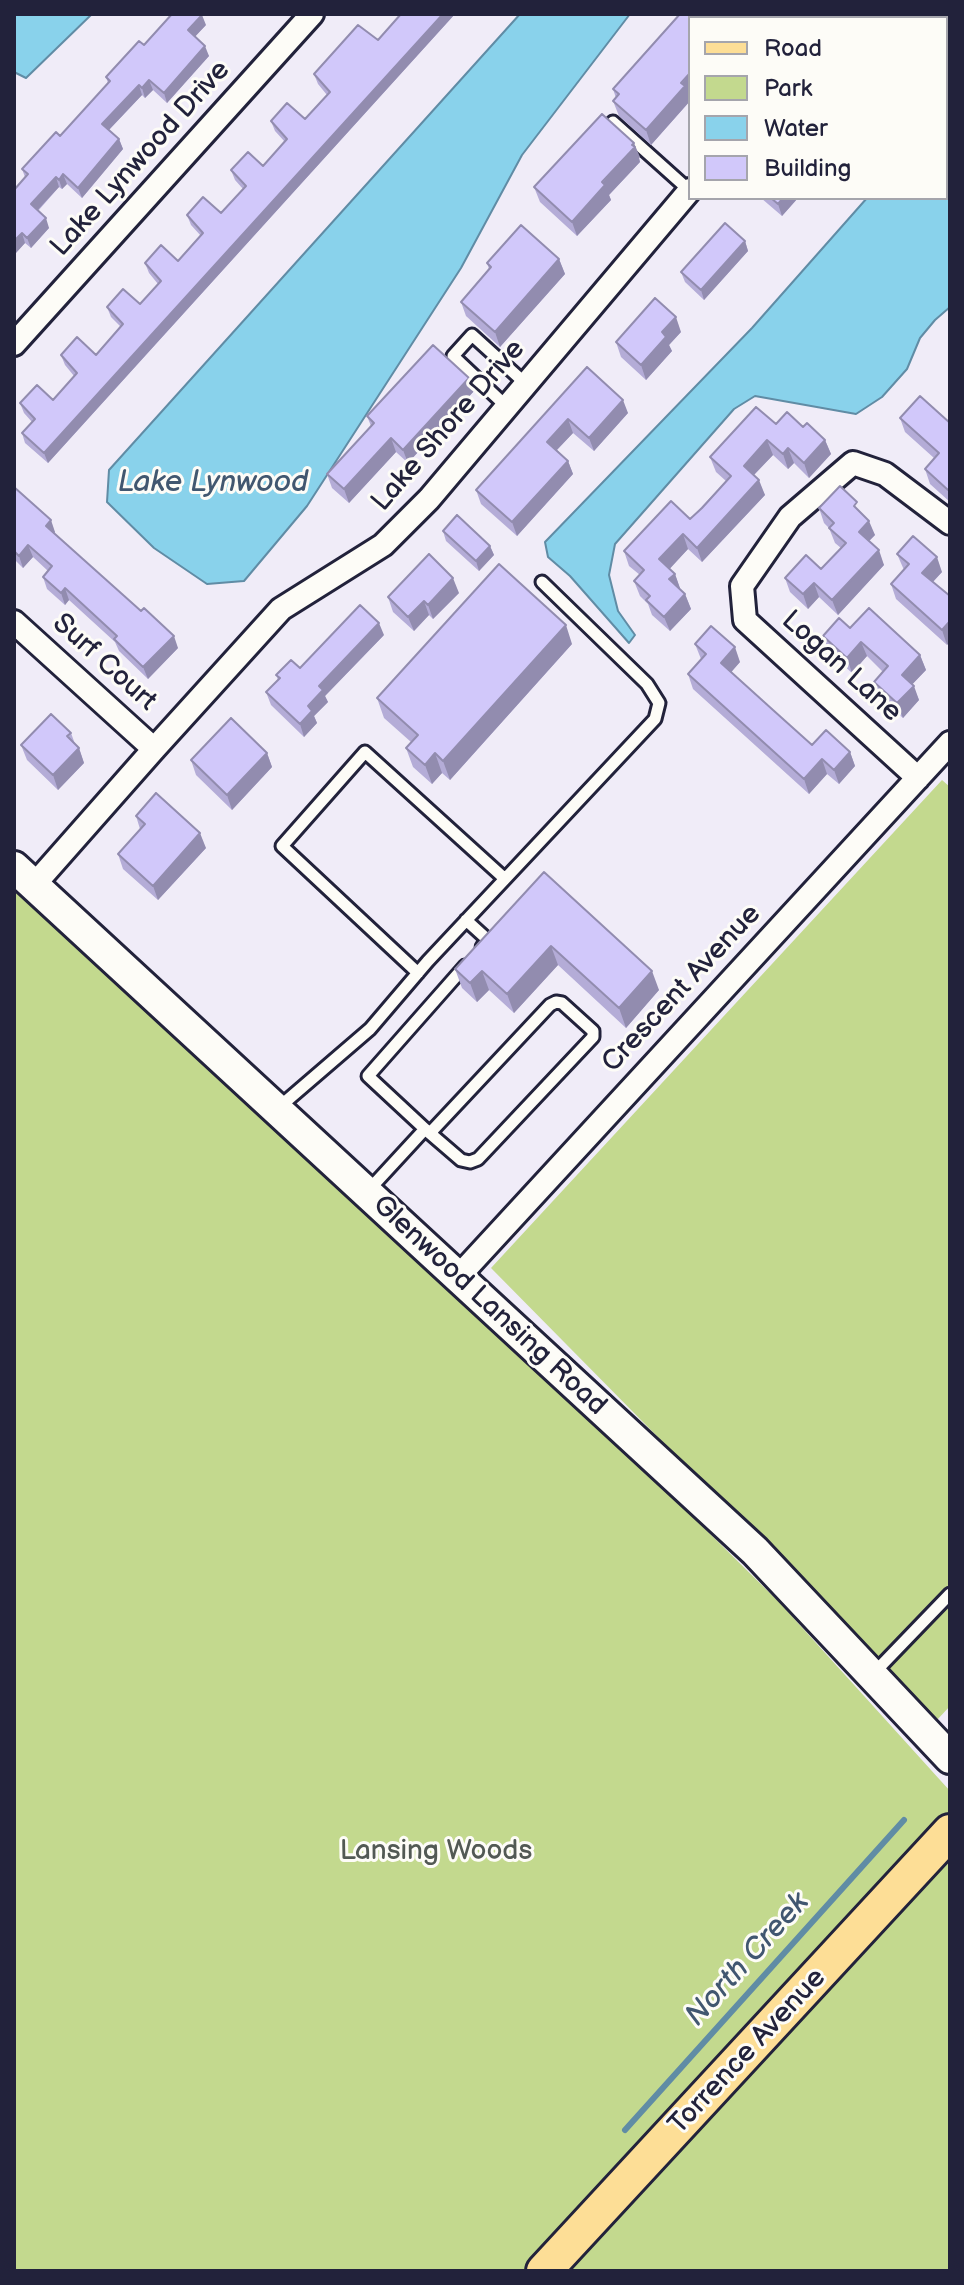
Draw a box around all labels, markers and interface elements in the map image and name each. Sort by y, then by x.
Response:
legend [688,16,948,200]
text: Road [764,34,822,63]
street label: Lake Lynwood Drive [44,54,238,264]
text: Park [764,74,812,103]
text: Water [764,114,828,143]
text: Building [764,154,851,183]
street label: Lake Shore Drive [365,333,533,519]
water label: Lake Lynwood [118,465,308,501]
street label: Logan Lane [774,604,908,730]
street label: Surf Court [45,607,163,719]
street label: Crescent Avenue [596,898,768,1080]
street label: Glenwood Lansing Road [365,1189,613,1423]
park label: Lansing Woods [340,1835,532,1869]
water label: North Creek [679,1886,817,2034]
street label: Torrence Avenue [662,1962,834,2142]

